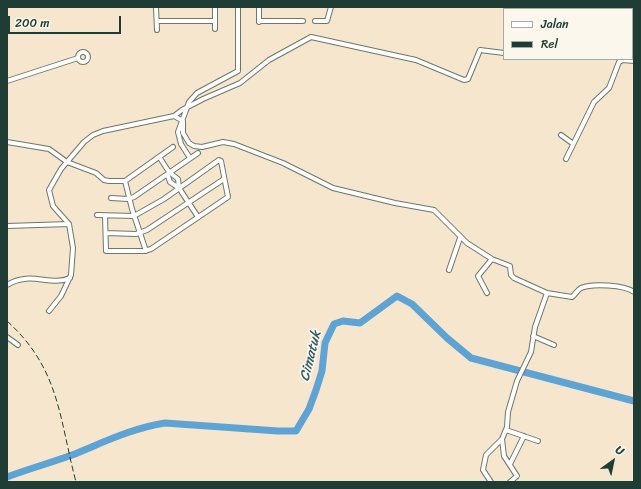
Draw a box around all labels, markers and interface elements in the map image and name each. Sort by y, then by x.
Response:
scale bar [10,8,123,34]
legend [503,8,633,60]
text: 200 m [15,12,49,34]
text: Jalan [541,13,569,35]
text: Rel [541,33,558,55]
water label: Cimatuk [297,329,325,383]
north arrow [593,441,633,481]
text: U [612,441,628,460]

